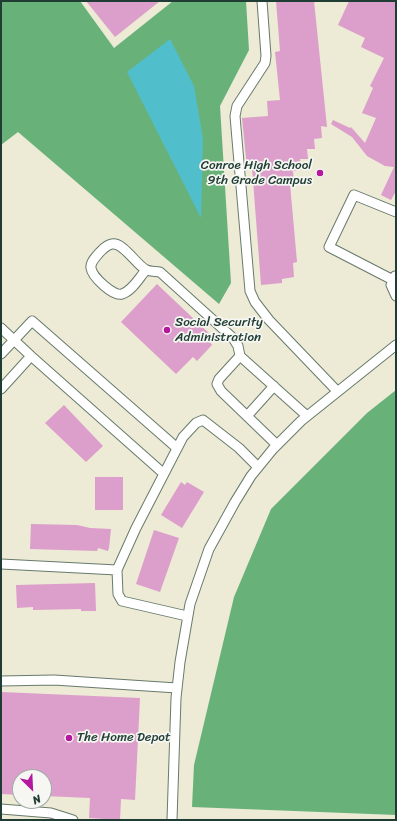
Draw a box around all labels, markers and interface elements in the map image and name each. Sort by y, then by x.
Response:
place label: Conroe High School 9th Grade Campus [201,158,312,189]
marker: Conroe High School 9th Grade Campus [315,168,325,178]
place label: Social Security Administration [175,315,263,346]
marker: Social Security Administration [162,325,172,335]
place label: The Home Depot [77,730,171,746]
marker: The Home Depot [64,733,74,743]
north arrow [12,769,52,809]
text: N [29,789,44,810]

